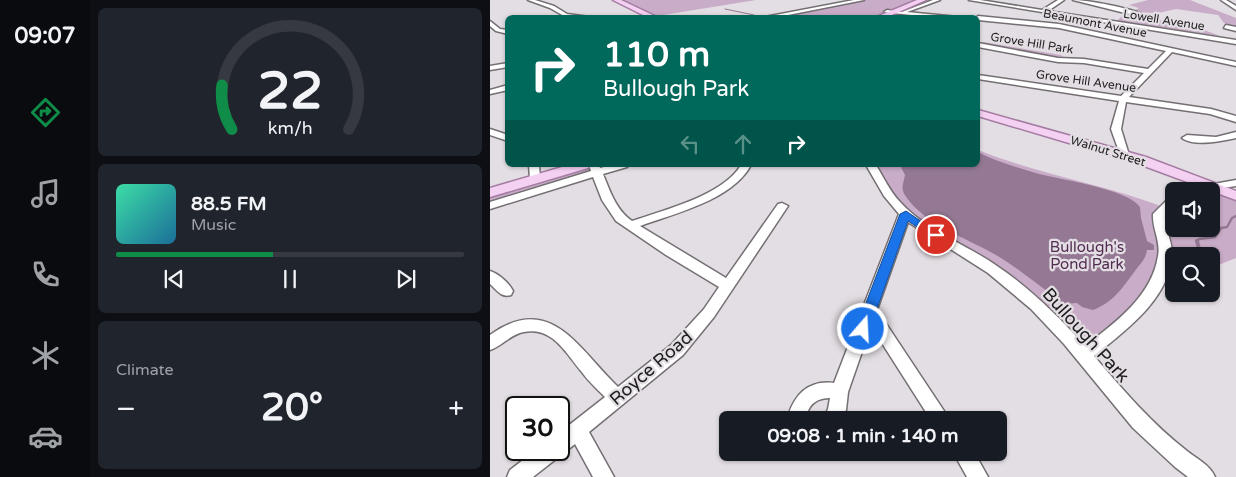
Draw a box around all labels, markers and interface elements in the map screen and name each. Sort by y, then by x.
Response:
street label: Beaumont Avenue [1042,6,1148,40]
street label: Lowell Avenue [1122,7,1206,33]
text: 09:07 [15,23,75,49]
street label: Grove Hill Park [990,30,1075,57]
text: 110 m [603,34,710,76]
icon: right [520,35,585,100]
text: 22 [257,60,323,123]
street label: Grove Hill Avenue [1035,67,1137,95]
text: Bullough Park [603,76,749,102]
icon: directions [28,95,63,130]
text: km/h [268,118,312,139]
icon: left [676,130,704,158]
icon: ahead [729,130,757,158]
icon: right [782,130,810,158]
street label: Walnut Street [1069,133,1148,169]
icon: music [28,176,63,211]
map controls [1165,182,1220,302]
button: sound [1165,182,1220,237]
text: 88.5 FM [191,193,267,215]
pin [915,214,957,256]
text: Music [191,215,236,235]
icon: arrive [922,221,950,249]
park label: Bullough's Pond Park [1050,238,1124,273]
button: search [1165,247,1220,302]
icon: phone [28,257,63,292]
icon: previous [160,265,188,293]
icon: pause [276,265,304,293]
icon: next [392,265,420,293]
street label: Bullough Park [1038,283,1134,387]
position arrow [836,302,888,354]
street label: Royce Road [605,326,697,410]
icon: climate [28,338,63,373]
text: Climate [116,360,174,380]
text: 20° [261,385,323,431]
text: − [116,392,136,426]
text: + [448,392,464,426]
speed limit sign: 30 [505,396,570,461]
icon: car [28,419,63,454]
text: 09:08 · 1 min · 140 m [767,425,959,447]

